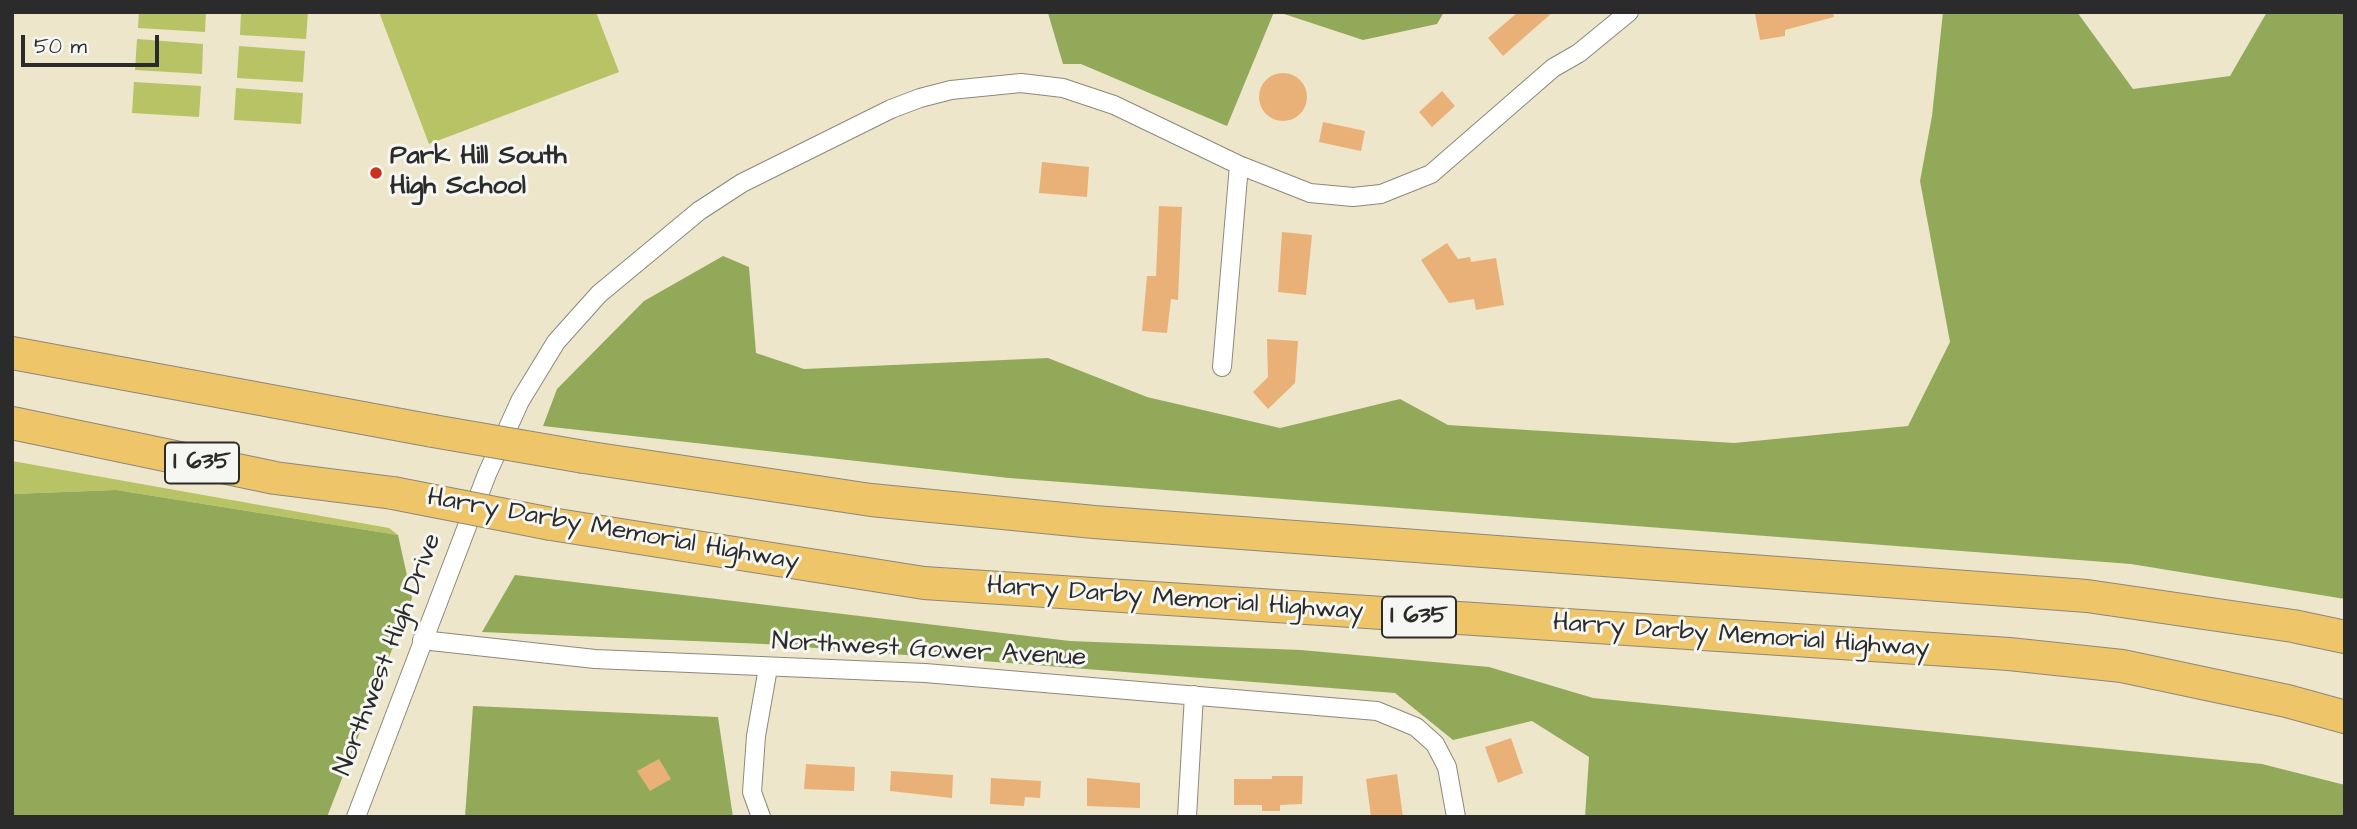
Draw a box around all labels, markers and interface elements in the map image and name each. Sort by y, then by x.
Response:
scale bar [24,21,163,65]
text: 50 m [34,32,87,61]
place label: Park Hill South High School [390,142,567,204]
marker: Park Hill South High School [368,165,384,181]
road number: I 635 [165,442,239,484]
street label: Harry Darby Memorial Highway [425,483,801,579]
street label: Northwest High Drive [328,530,450,780]
street label: Harry Darby Memorial Highway [986,571,1364,629]
road number: I 635 [1382,596,1456,638]
street label: Harry Darby Memorial Highway [1552,608,1930,666]
street label: Northwest Gower Avenue [771,627,1087,675]

